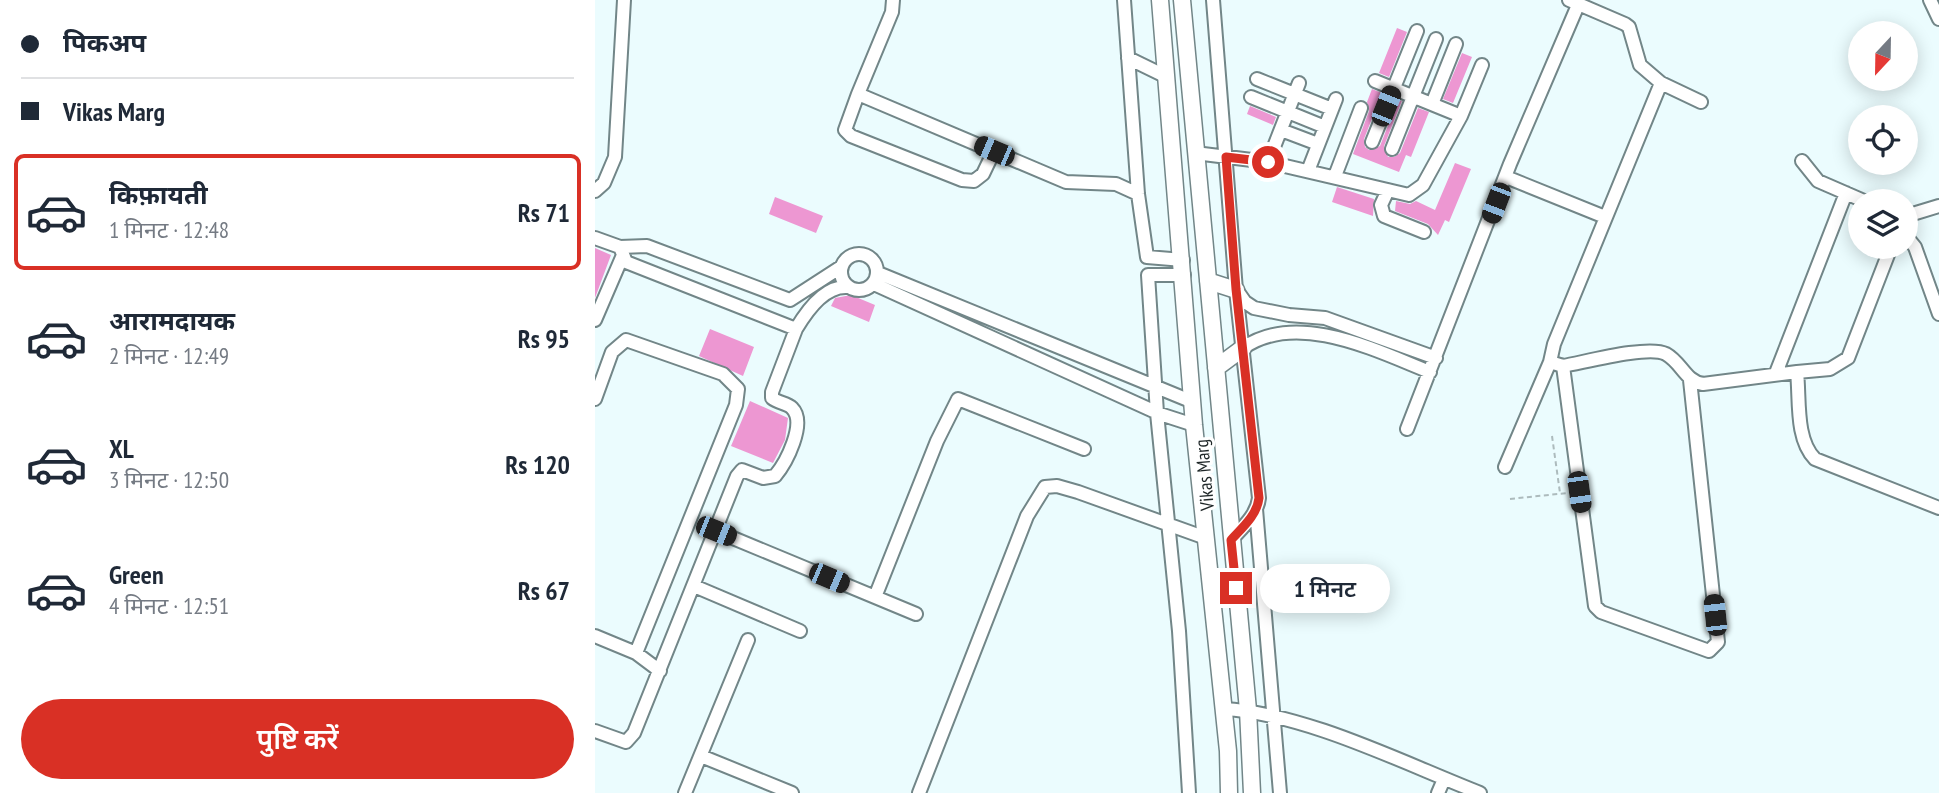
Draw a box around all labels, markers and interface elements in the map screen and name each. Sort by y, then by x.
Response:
north arrow [1848,21,1918,91]
map controls [1848,21,1918,259]
text: पिकअप [63,26,146,59]
car [1369,83,1404,129]
text: Vikas Marg [63,95,165,128]
button: locate [1848,105,1918,175]
car [971,133,1018,169]
route start [1252,146,1284,178]
text: किफ़ायती [109,178,208,211]
car [1479,180,1514,226]
icon: car [25,181,88,244]
button: layers [1848,189,1918,259]
text: Rs 71 [518,196,570,229]
text: 1 मिनट · 12:48 [109,215,229,244]
text: आरामदायक [109,304,235,337]
icon: car [25,307,88,370]
text: Rs 95 [518,322,570,355]
text: 2 मिनट · 12:49 [109,341,229,370]
text: XL [109,432,134,465]
icon: car [25,433,88,496]
street label: Vikas Marg [1189,438,1219,513]
text: Rs 120 [505,448,570,481]
text: 3 मिनट · 12:50 [109,465,229,494]
car [1566,470,1593,514]
car [693,513,740,549]
text: Green [109,558,164,591]
icon: car [25,559,88,622]
car [806,560,853,596]
callout: 1 मिनट [1261,564,1390,612]
route end [1220,572,1252,604]
text: Rs 67 [518,574,570,607]
text: 1 मिनट [1294,574,1356,603]
text: 4 मिनट · 12:51 [109,591,229,620]
car [1703,593,1728,637]
button: पुष्टि करें [21,699,574,779]

